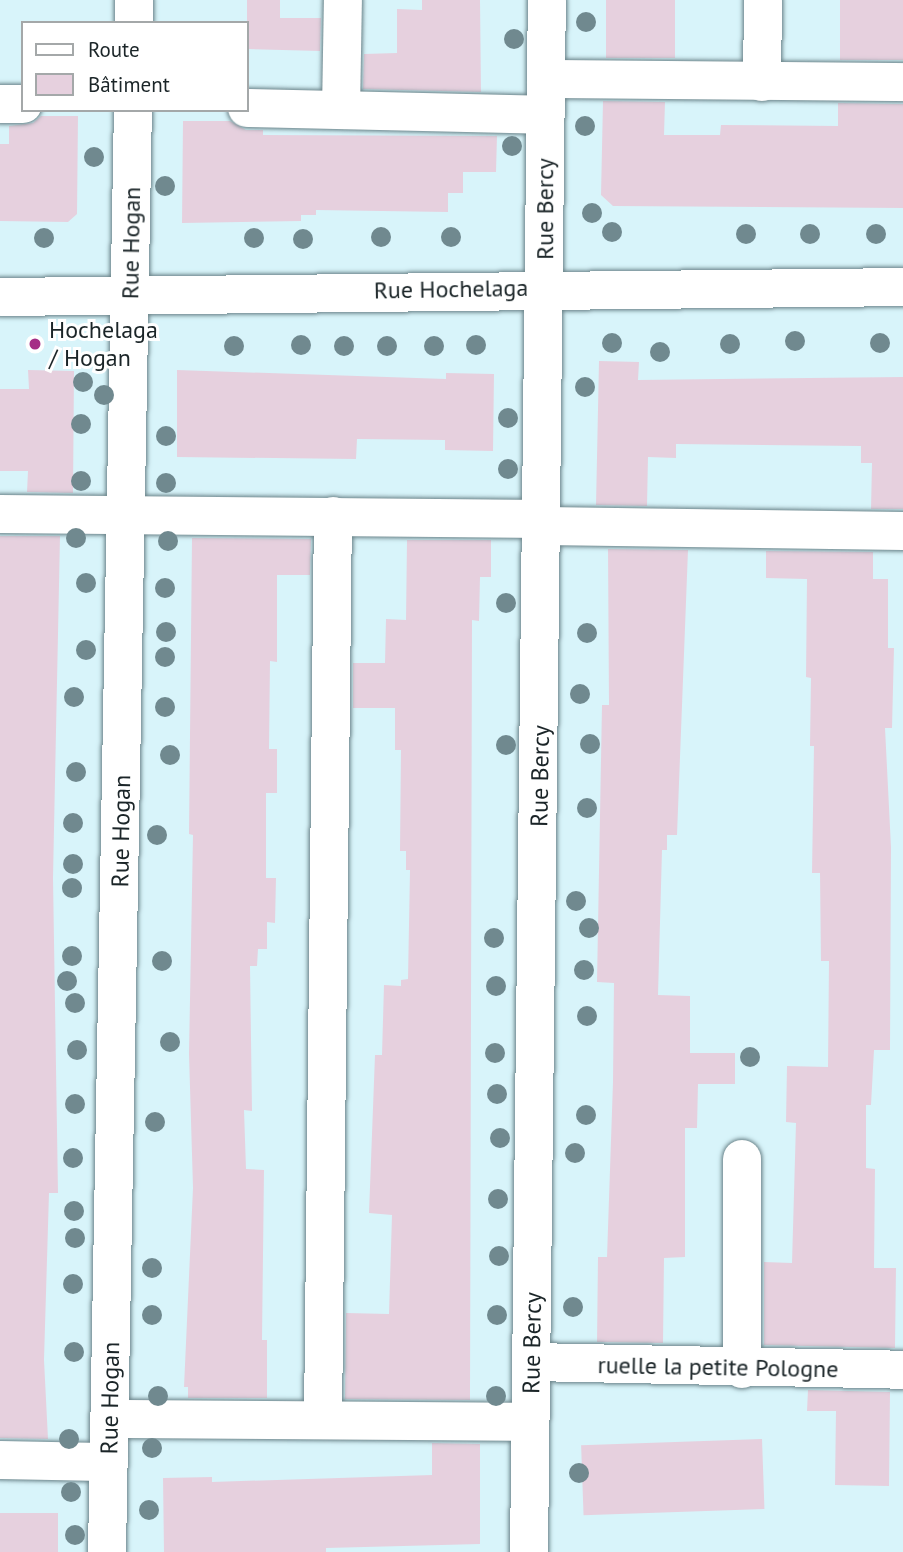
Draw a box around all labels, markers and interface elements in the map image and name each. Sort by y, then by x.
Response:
legend [21,21,248,112]
text: Route [88,36,140,63]
text: Bâtiment [88,71,170,98]
street label: Rue Bercy [531,158,559,260]
street label: Rue Hogan [116,187,146,299]
street label: Rue Hochelaga [374,273,528,305]
place label: Hochelaga / Hogan [49,316,158,372]
marker: Hochelaga / Hogan [27,336,43,352]
street label: Rue Bercy [525,725,555,827]
street label: Rue Hogan [106,775,136,887]
street label: Rue Bercy [517,1292,547,1394]
street label: Rue Hogan [95,1342,125,1454]
street label: ruelle la petite Pologne [597,1350,839,1384]

